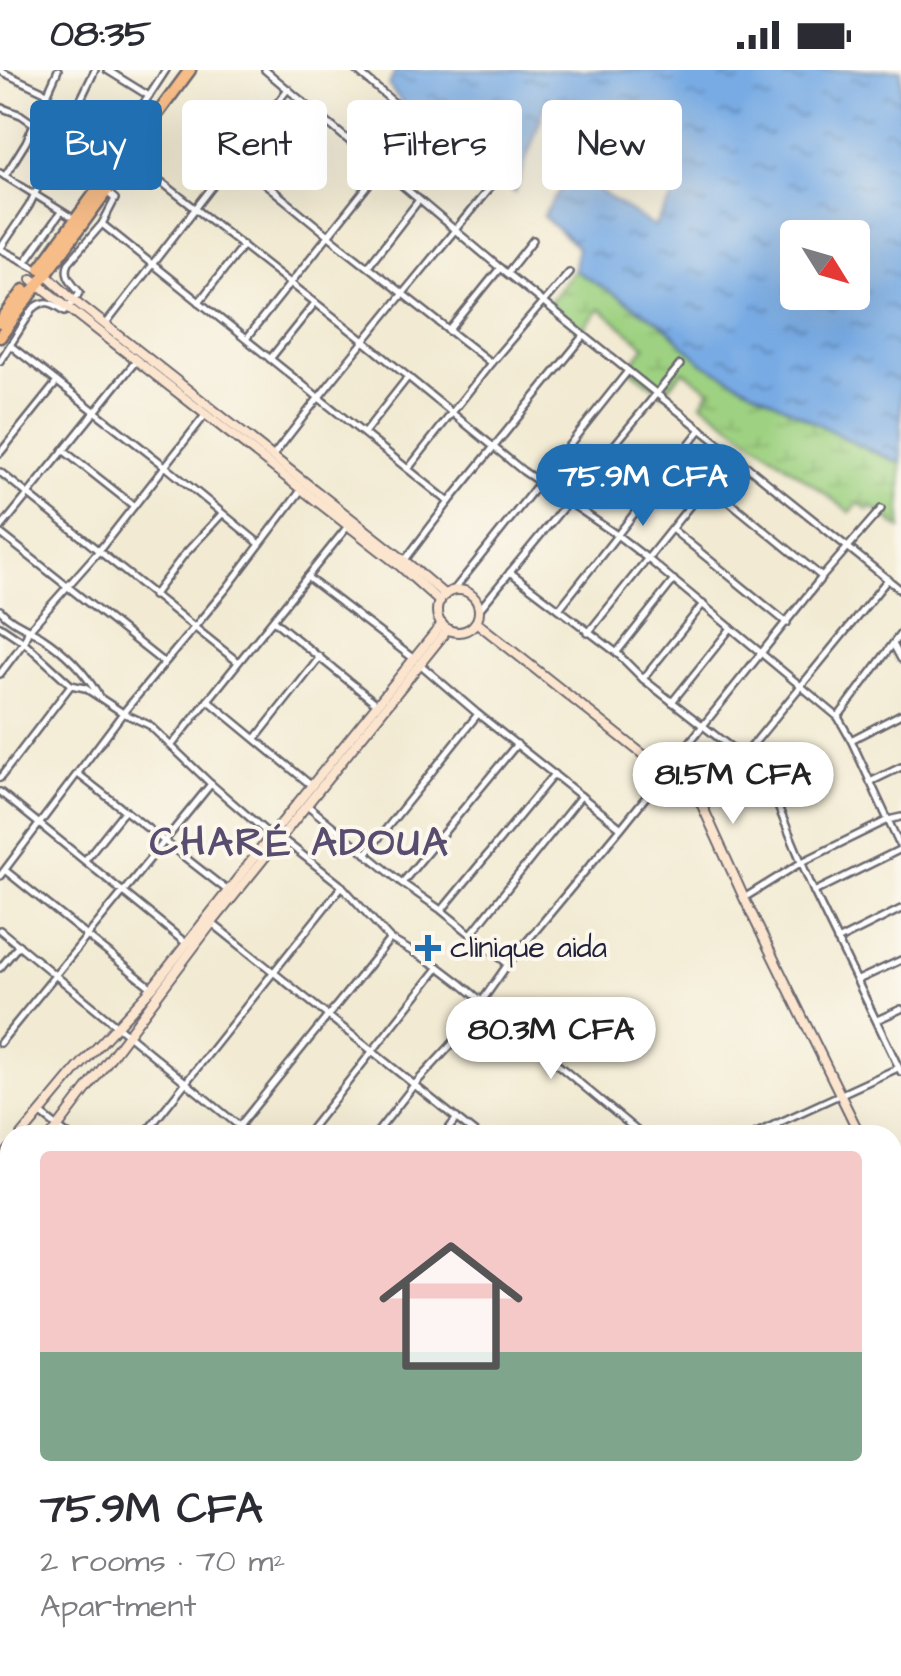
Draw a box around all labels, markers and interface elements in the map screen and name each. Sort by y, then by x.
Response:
text: 08:35 [50,9,151,61]
chip: Buy [30,100,162,190]
chip: Rent [182,100,327,190]
chip: Filters [347,100,522,190]
chip: New [542,100,682,190]
north arrow [780,220,870,310]
map controls [780,220,870,310]
pin: 75.9M CFA [529,444,757,529]
text: 75.9M CFA [558,454,728,499]
pin: 81.5M CFA [619,742,847,827]
text: 81.5M CFA [655,752,811,797]
district label: CHARÉ ADOUA [150,816,450,871]
place label: clinique aida [450,927,607,969]
marker: clinique aida [415,935,441,961]
pin: 80.3M CFA [437,997,665,1082]
text: 80.3M CFA [468,1007,634,1052]
icon: home [361,1216,541,1396]
text: 75.9M CFA [40,1481,263,1539]
text: 2 rooms · 70 m² [40,1539,285,1584]
text: Apartment [40,1584,196,1629]

